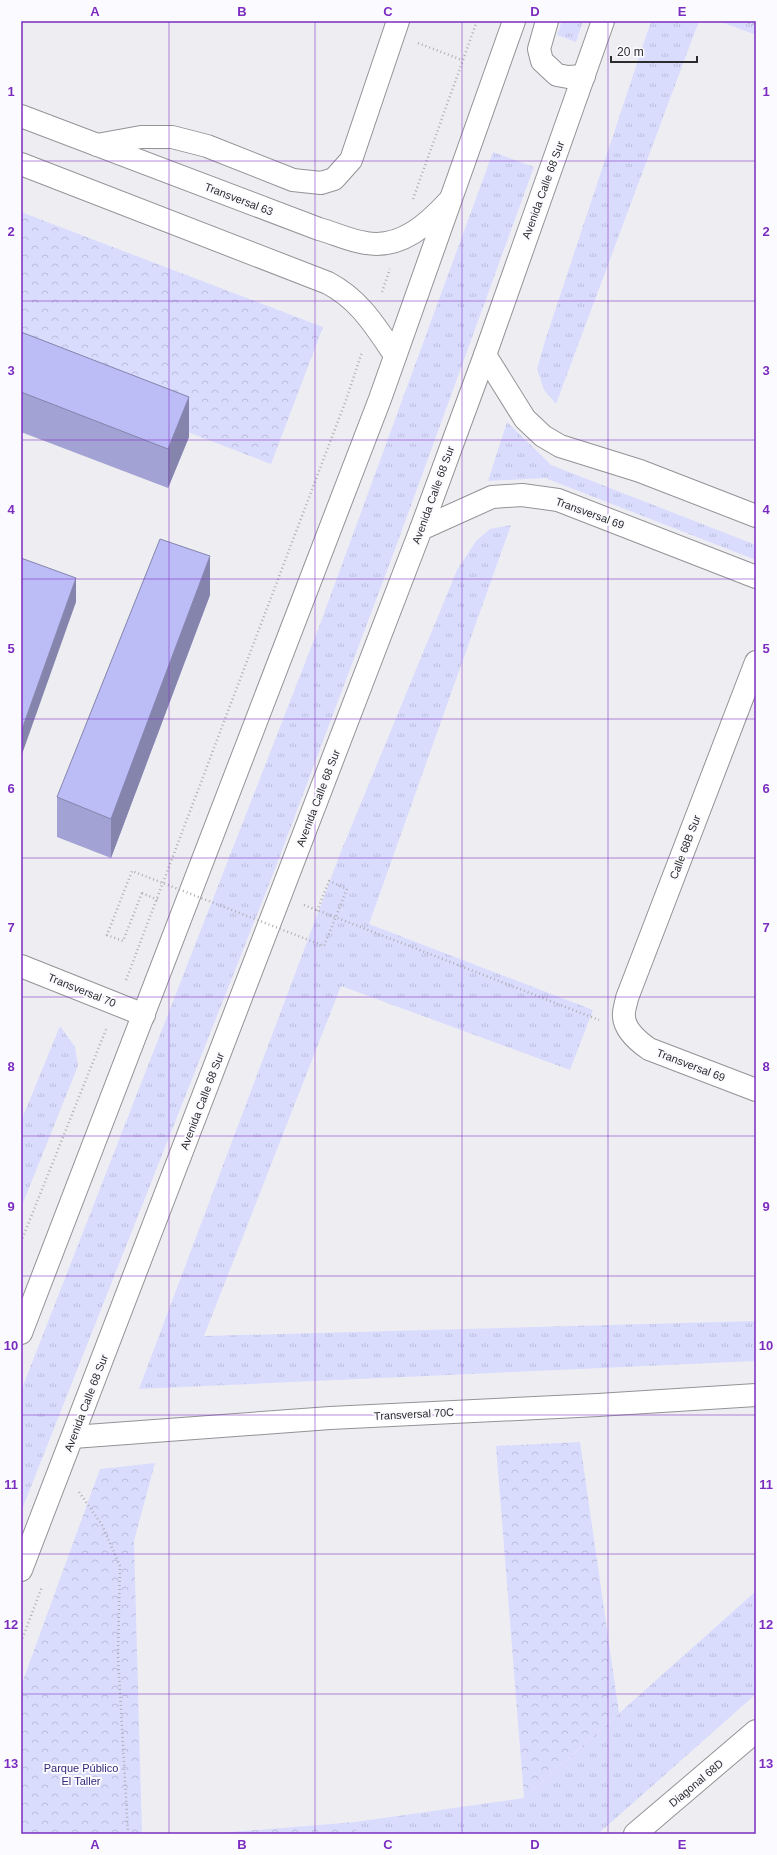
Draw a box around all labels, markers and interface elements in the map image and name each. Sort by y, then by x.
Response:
text: A [90,4,100,19]
text: B [237,4,247,19]
text: C [383,4,393,19]
text: D [530,4,540,19]
text: E [678,4,687,19]
scale bar [611,38,697,64]
text: 20 m [617,45,644,59]
text: 1 [7,84,15,99]
text: 1 [762,84,770,99]
street label: Avenida Calle 68 Sur [520,139,566,241]
street label: Transversal 63 [203,180,275,218]
text: 2 [7,224,15,239]
text: 2 [762,224,770,239]
text: 3 [7,363,15,378]
text: 3 [762,363,770,378]
street label: Avenida Calle 68 Sur [410,444,456,546]
street label: Transversal 69 [554,495,626,531]
text: 4 [7,502,15,517]
text: 4 [762,502,770,517]
text: 5 [7,641,15,656]
text: 5 [762,641,770,656]
street label: Avenida Calle 68 Sur [294,747,342,848]
text: 6 [7,781,15,796]
text: 6 [762,781,770,796]
street label: Calle 68B Sur [667,813,703,881]
text: 7 [7,920,15,935]
text: 7 [762,920,770,935]
street label: Transversal 70 [46,971,118,1009]
street label: Transversal 69 [655,1046,727,1084]
street label: Avenida Calle 68 Sur [178,1050,226,1151]
text: 8 [7,1059,15,1074]
text: 8 [762,1059,770,1074]
text: 9 [7,1199,15,1214]
text: 9 [762,1199,770,1214]
text: 10 [4,1338,18,1353]
text: 10 [759,1338,773,1353]
street label: Avenida Calle 68 Sur [62,1352,110,1453]
street label: Transversal 70C [374,1406,454,1422]
text: 11 [4,1477,18,1492]
text: 11 [759,1477,773,1492]
text: 12 [4,1617,18,1632]
text: 12 [759,1617,773,1632]
text: 13 [4,1756,18,1771]
text: 13 [759,1756,773,1771]
street label: Diagonal 68D [667,1757,725,1809]
park label: Parque Público El Taller [44,1762,118,1787]
text: A [90,1837,100,1852]
text: B [237,1837,247,1852]
text: C [383,1837,393,1852]
text: D [530,1837,540,1852]
text: E [678,1837,687,1852]

